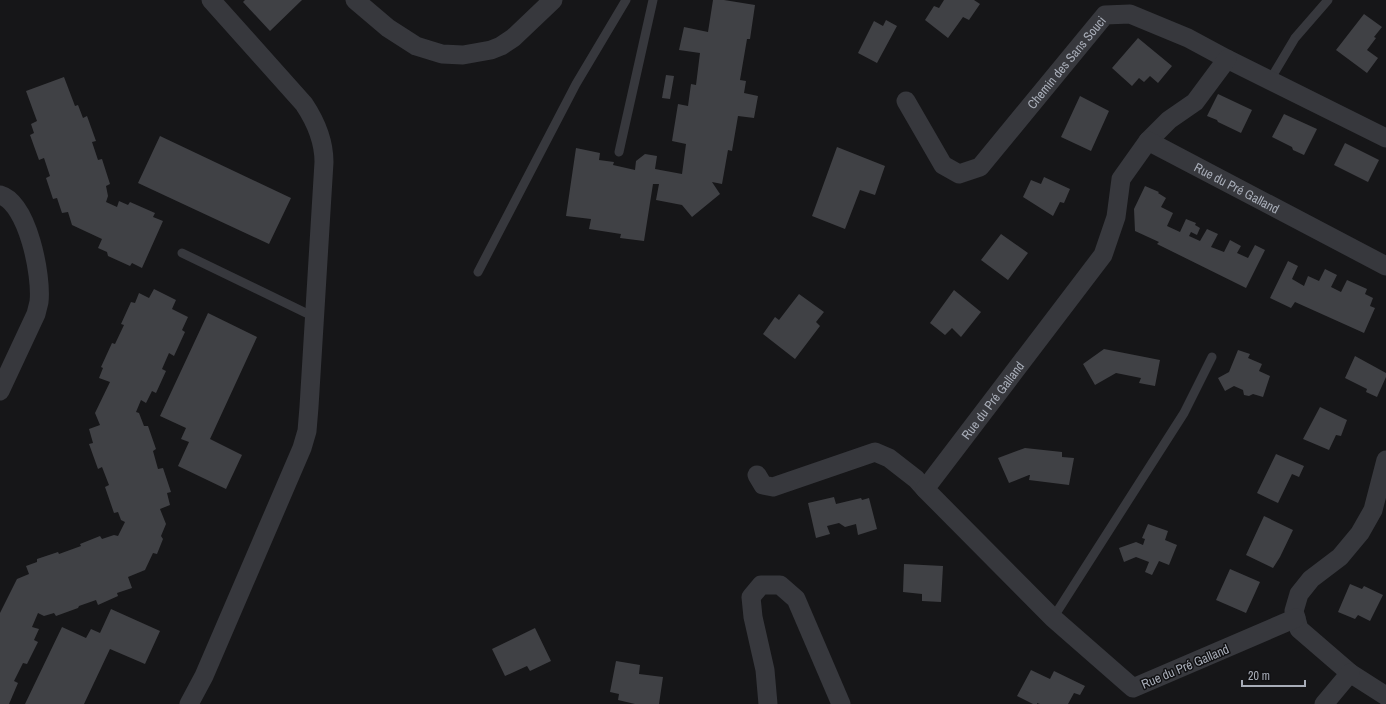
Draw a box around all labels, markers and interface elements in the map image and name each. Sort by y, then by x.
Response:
street label: Chemin des Sans Souci [1023,13,1110,112]
street label: Rue du Pré Galland [1191,159,1282,218]
street label: Rue du Pré Galland [958,358,1028,443]
street label: Rue du Pré Galland [1139,640,1232,693]
scale bar [1242,662,1305,688]
text: 20 m [1248,668,1270,684]

